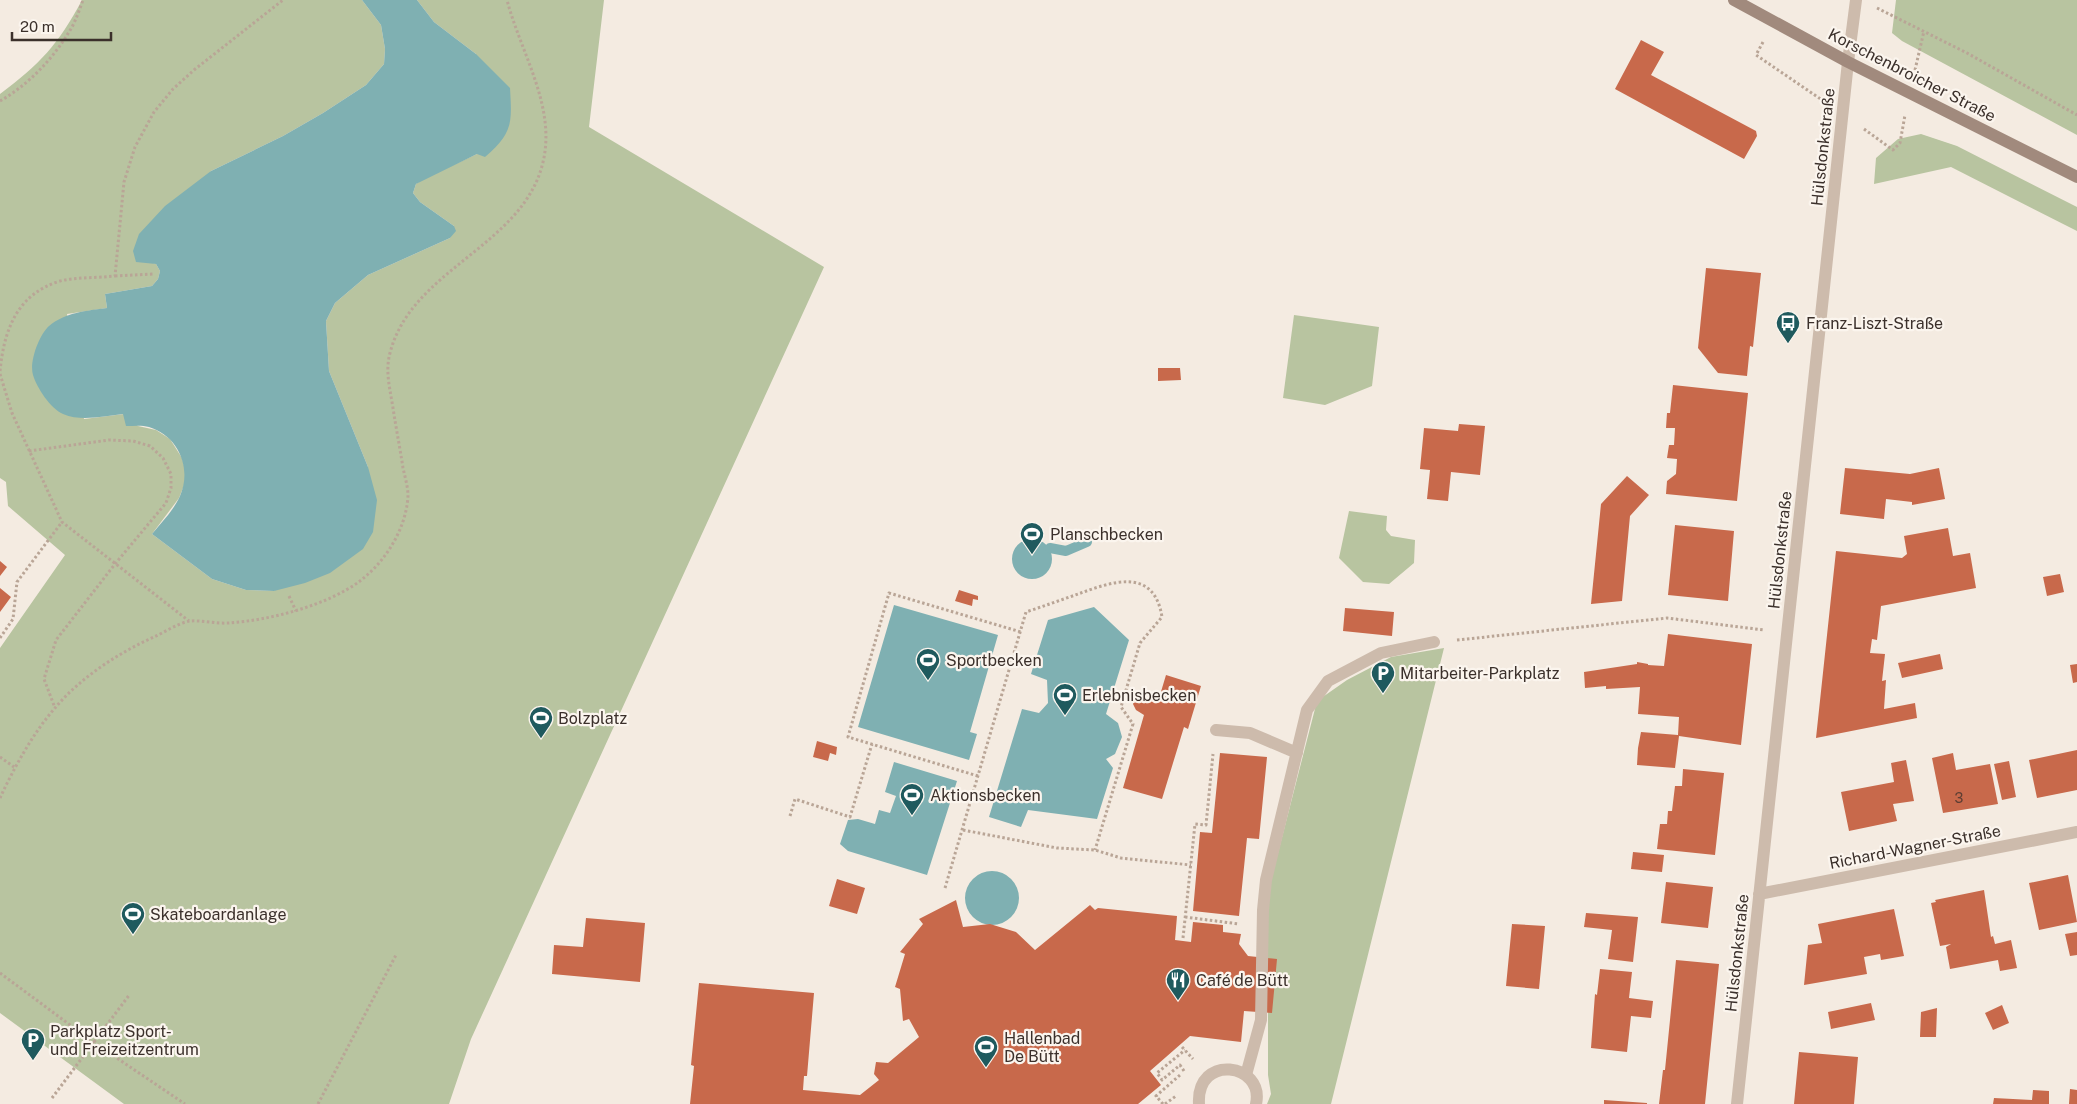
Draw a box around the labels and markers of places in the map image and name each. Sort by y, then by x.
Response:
bus stop icon: Franz-Liszt-Straße [1775,310,1801,344]
place label: Franz-Liszt-Straße [1806,314,1943,333]
sports icon: Planschbecken [1019,521,1045,555]
place label: Planschbecken [1050,525,1163,544]
sports icon: Sportbecken [915,647,941,681]
place label: Sportbecken [946,651,1042,670]
parking icon: Mitarbeiter-Parkplatz [1370,660,1396,694]
place label: Mitarbeiter-Parkplatz [1400,664,1560,683]
sports icon: Erlebnisbecken [1052,682,1078,716]
place label: Erlebnisbecken [1082,686,1196,705]
sports icon: Bolzplatz [528,705,554,739]
place label: Bolzplatz [558,709,627,728]
sports icon: Aktionsbecken [899,782,925,816]
place label: Aktionsbecken [930,786,1041,805]
sports icon: Skateboardanlage [120,901,146,935]
place label: Skateboardanlage [150,905,287,924]
restaurant icon: Café de Bütt [1165,967,1191,1001]
place label: Café de Bütt [1196,971,1288,990]
place label: Parkplatz Sport- und Freizeitzentrum [50,1022,199,1059]
parking icon: Parkplatz Sport- und Freizeitzentrum [20,1027,46,1061]
place label: Hallenbad De Bütt [1004,1029,1080,1066]
sports icon: Hallenbad De Bütt [973,1034,999,1068]

